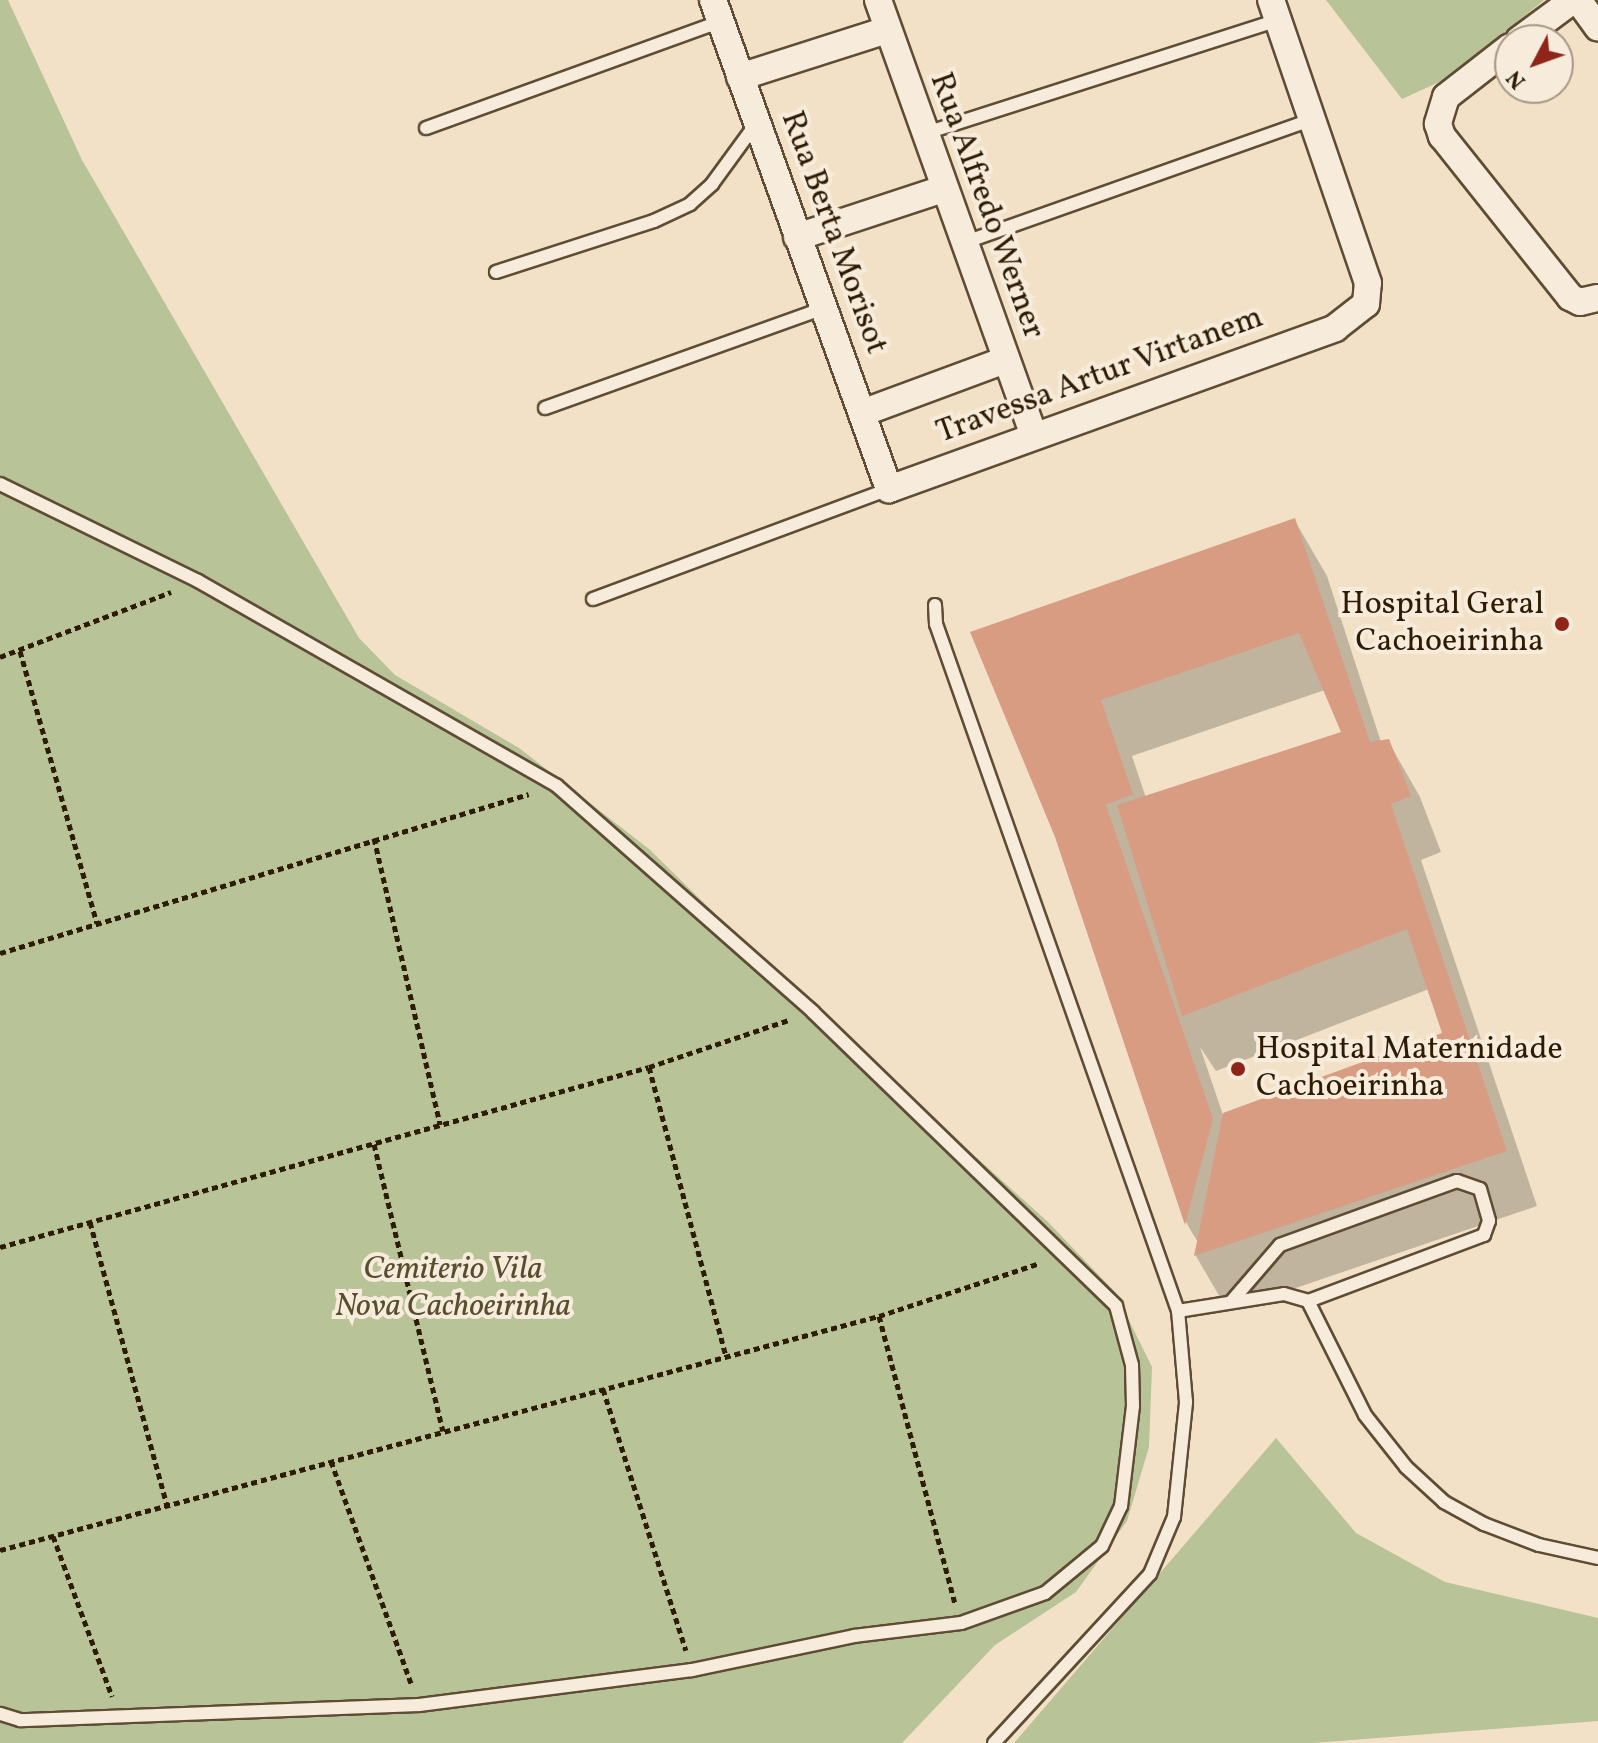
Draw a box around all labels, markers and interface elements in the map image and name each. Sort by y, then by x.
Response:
north arrow [1494,24,1574,104]
text: N [1500,63,1534,95]
street label: Rua Alfredo Werner [920,67,1052,345]
street label: Rua Berta Morisot [771,106,895,360]
street label: Travessa Artur Virtanem [931,299,1269,453]
place label: Hospital Geral Cachoeirinha [1341,587,1544,662]
marker: Hospital Geral Cachoeirinha [1551,613,1573,635]
place label: Hospital Maternidade Cachoeirinha [1256,1032,1563,1107]
marker: Hospital Maternidade Cachoeirinha [1227,1058,1249,1080]
park label: Cemiterio Vila Nova Cachoeirinha [335,1252,571,1327]

